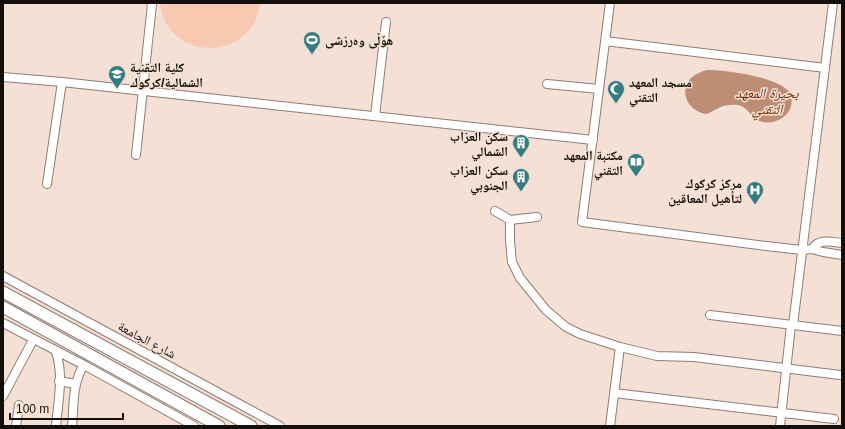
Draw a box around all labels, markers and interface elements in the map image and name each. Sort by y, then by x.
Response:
sports icon: هۆڵی وەرزشی [302,30,322,55]
place label: هۆڵی وەرزشی [325,32,394,49]
place label: كلية التقنية الشمالية/كركوك [130,60,203,90]
school or university icon: كلية التقنية الشمالية/كركوك [107,64,127,89]
place label: مسجد المعهد التقني [629,75,692,108]
mosque icon: مسجد المعهد التقني [606,79,626,104]
water label: بحيرة المعهد التقني [735,85,799,121]
place label: سكن العزاب الشمالي [450,129,508,162]
building icon: سكن العزاب الشمالي [511,133,531,158]
place label: مكتبة المعهد التقني [563,148,623,181]
library icon: مكتبة المعهد التقني [626,152,646,177]
place label: سكن العزاب الجنوبي [450,163,508,196]
building icon: سكن العزاب الجنوبي [511,167,531,192]
place label: مركز كركوك لتأهيل المعاقين [668,176,742,207]
hospital icon: مركز كركوك لتأهيل المعاقين [745,180,765,205]
street label: شارع الجامعة [115,319,178,363]
scale bar [10,395,123,421]
text: 100 m [16,402,49,416]

